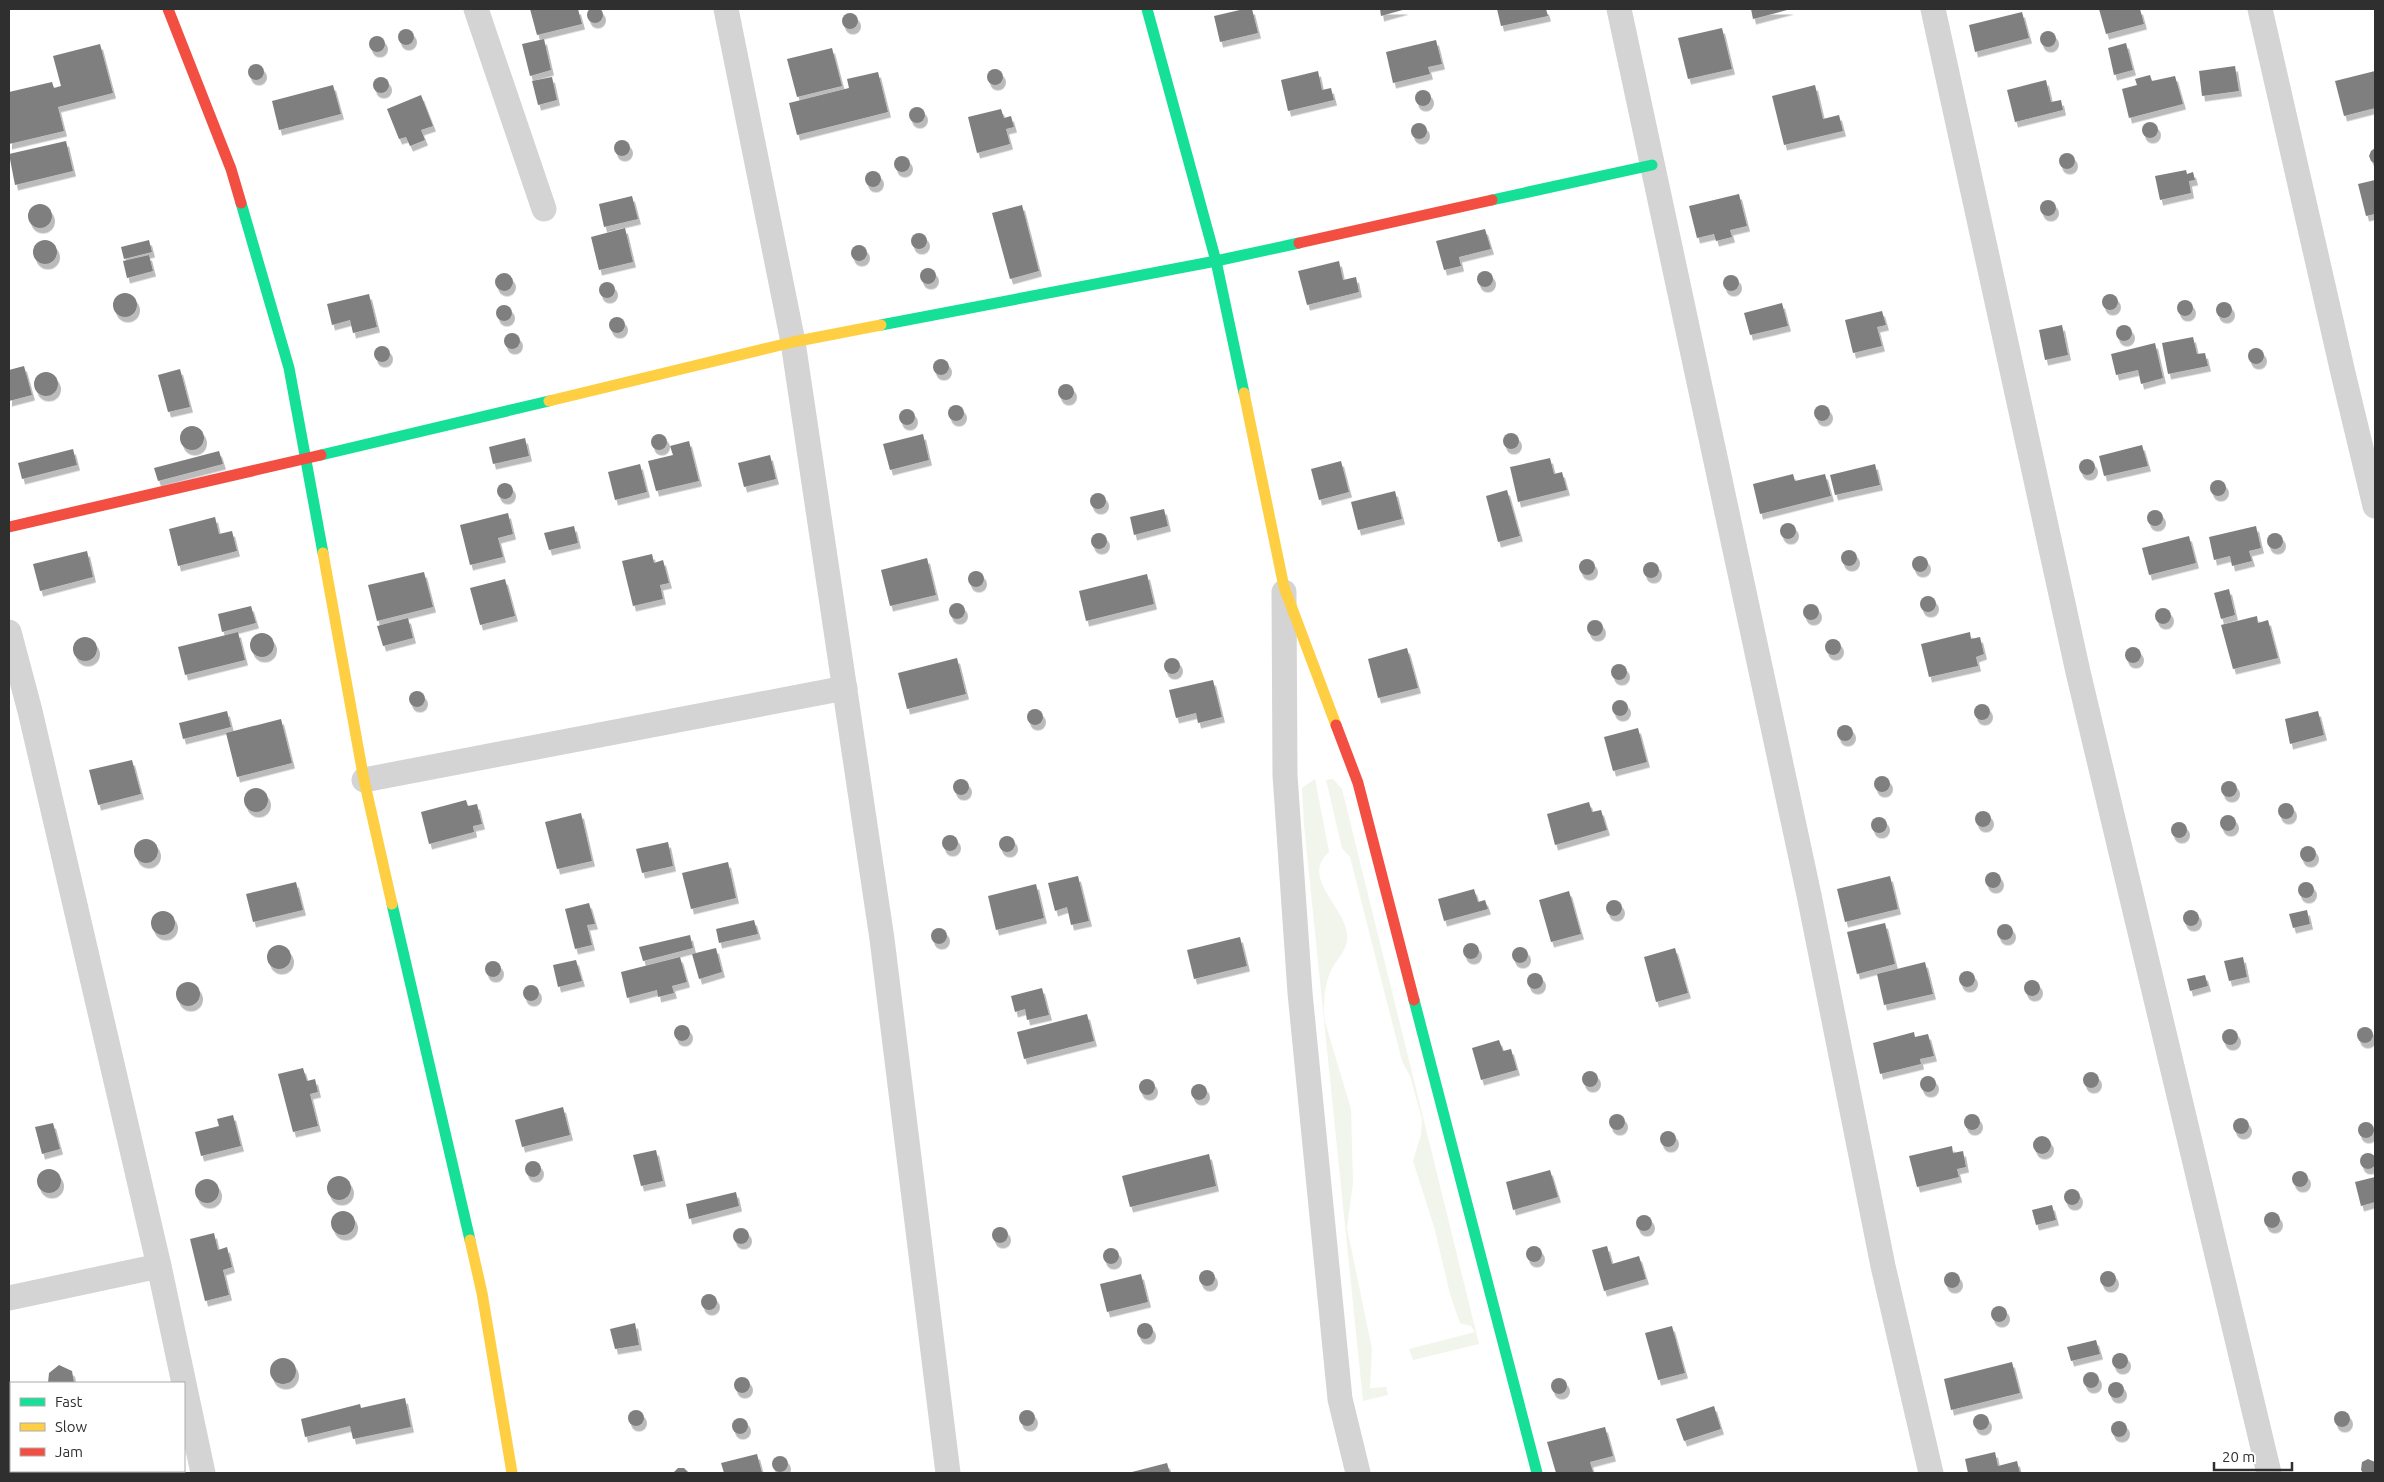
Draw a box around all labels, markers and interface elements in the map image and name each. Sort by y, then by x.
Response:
legend [10,1382,185,1472]
text: Fast [55,1393,83,1410]
text: Slow [55,1418,88,1435]
scale bar [2214,1440,2292,1472]
text: Jam [55,1443,83,1460]
text: 20 m [2222,1448,2255,1465]

